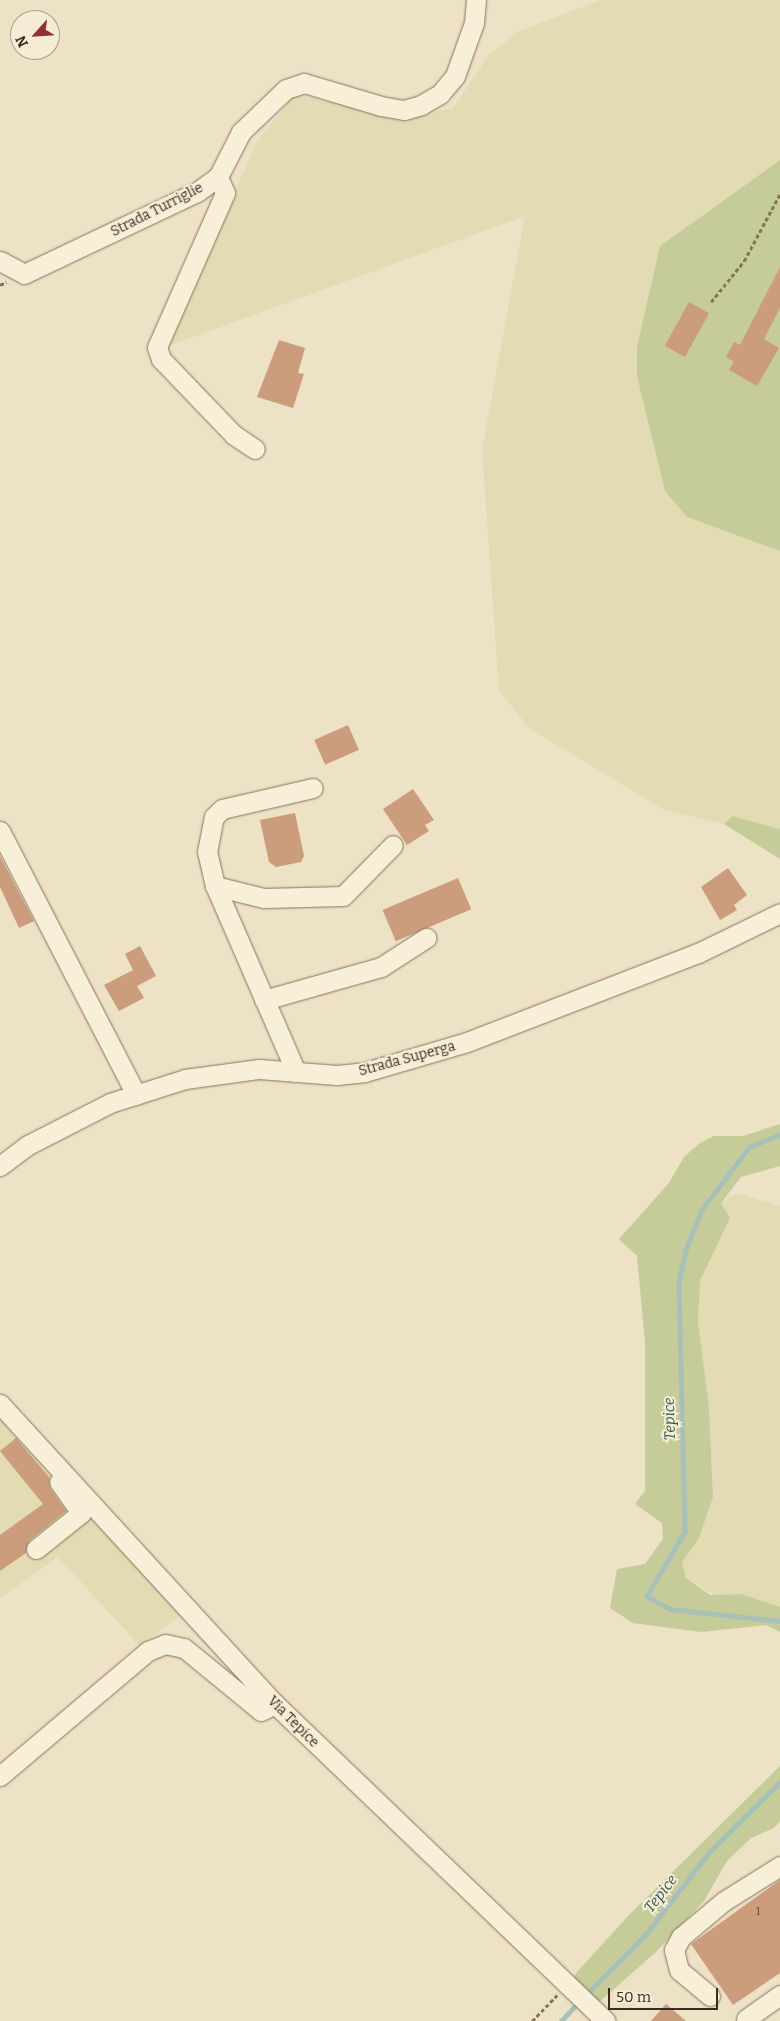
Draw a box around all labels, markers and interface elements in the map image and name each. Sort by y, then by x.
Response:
north arrow [10,10,60,60]
text: N [12,33,32,50]
street label: Strada Turriglie [108,179,206,241]
street label: Strada Superga [357,1038,457,1080]
water label: Tepice [660,1397,680,1441]
street label: Via Tepice [264,1693,322,1751]
water label: Tepice [641,1872,681,1916]
house number: 1 [756,1905,760,1919]
scale bar [610,1978,720,2010]
text: 50 m [616,1988,651,2006]

